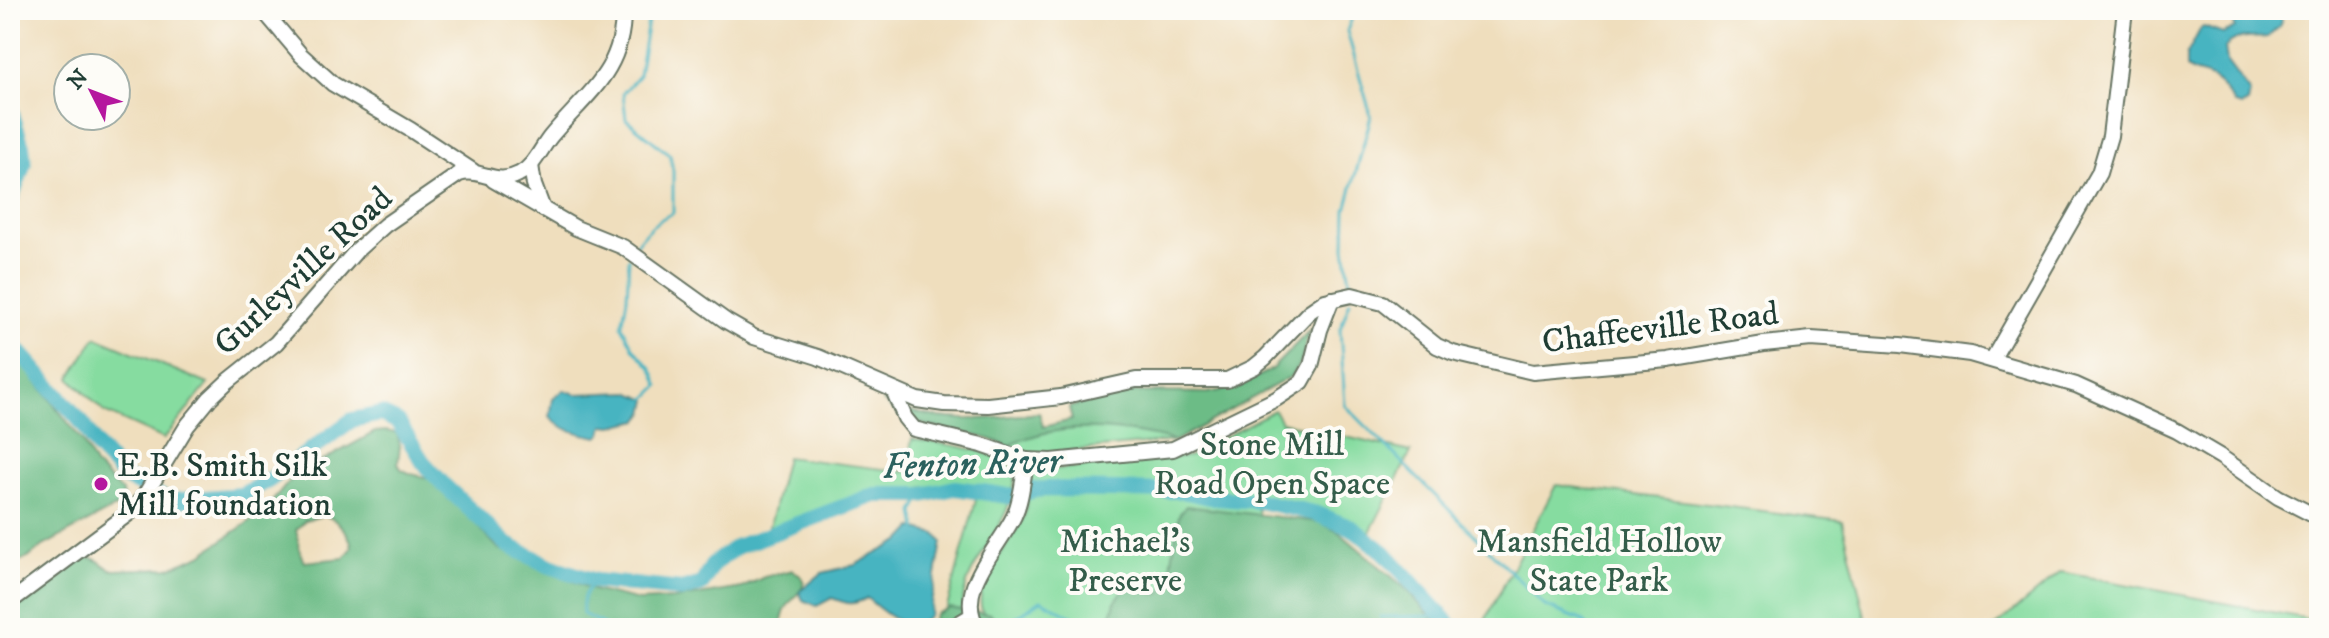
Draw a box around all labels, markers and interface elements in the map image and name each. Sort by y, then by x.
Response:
north arrow [52,52,132,132]
text: N [62,64,94,95]
street label: Gurleyville Road [205,178,401,365]
street label: Chaffeeville Road [1540,293,1781,363]
park label: Stone Mill Road Open Space [1154,424,1390,505]
water label: Fenton River [882,439,1065,490]
place label: E.B. Smith Silk Mill foundation [117,445,331,526]
marker: E.B. Smith Silk Mill foundation [92,475,110,493]
park label: Michael's Preserve [1060,521,1190,602]
park label: Mansfield Hollow State Park [1476,521,1722,602]

